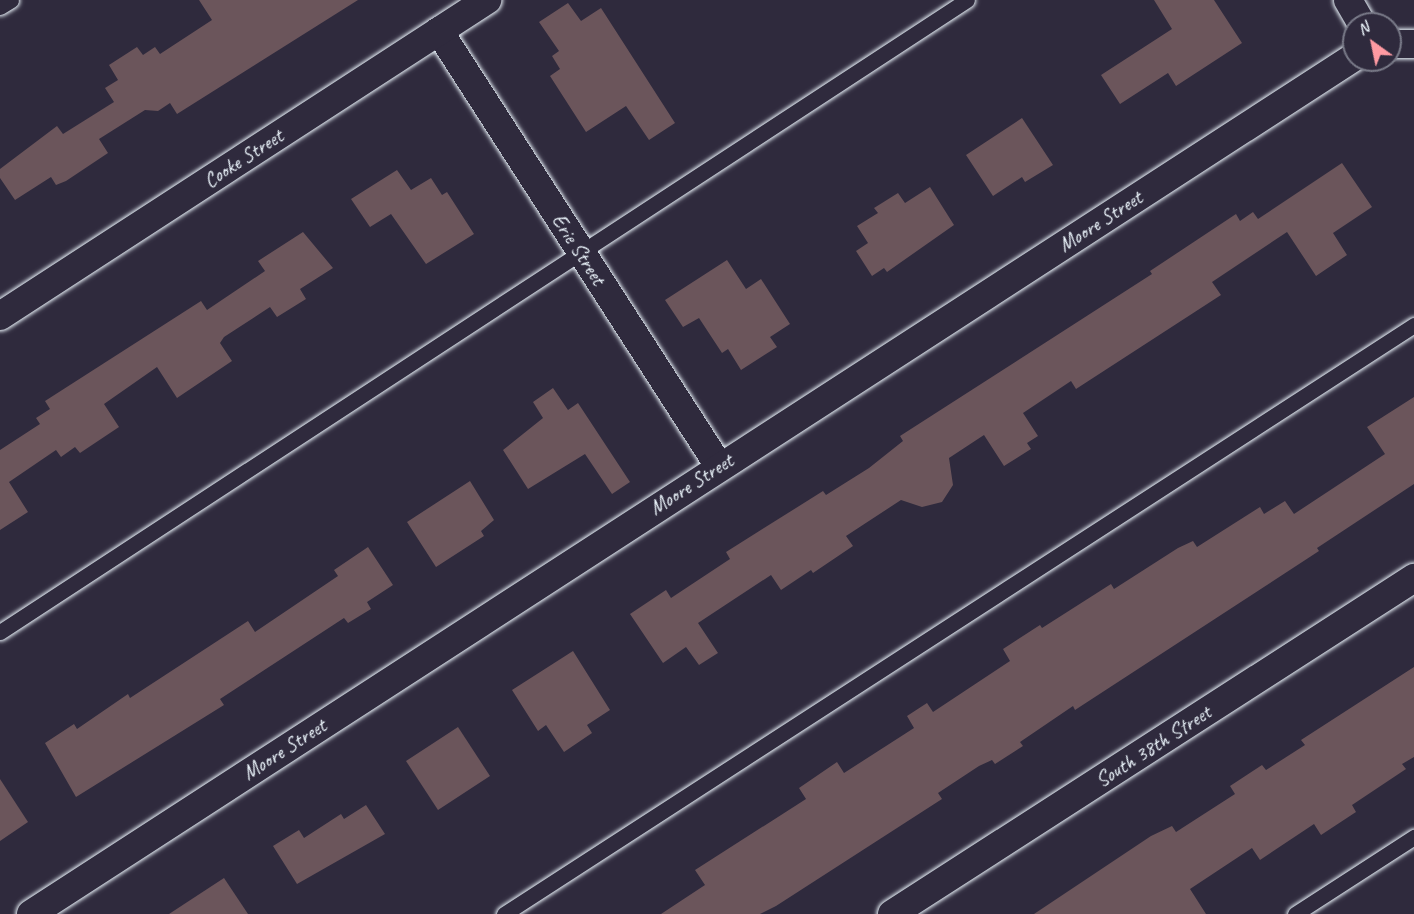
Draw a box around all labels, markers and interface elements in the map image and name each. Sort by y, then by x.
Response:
north arrow [1342,12,1402,72]
text: N [1354,17,1373,40]
street label: Cooke Street [198,123,288,193]
street label: Moore Street [1053,185,1147,257]
street label: Erie Street [547,208,611,290]
street label: Moore Street [644,448,738,520]
street label: South 38th Street [1090,699,1216,793]
street label: Moore Street [237,713,331,785]

